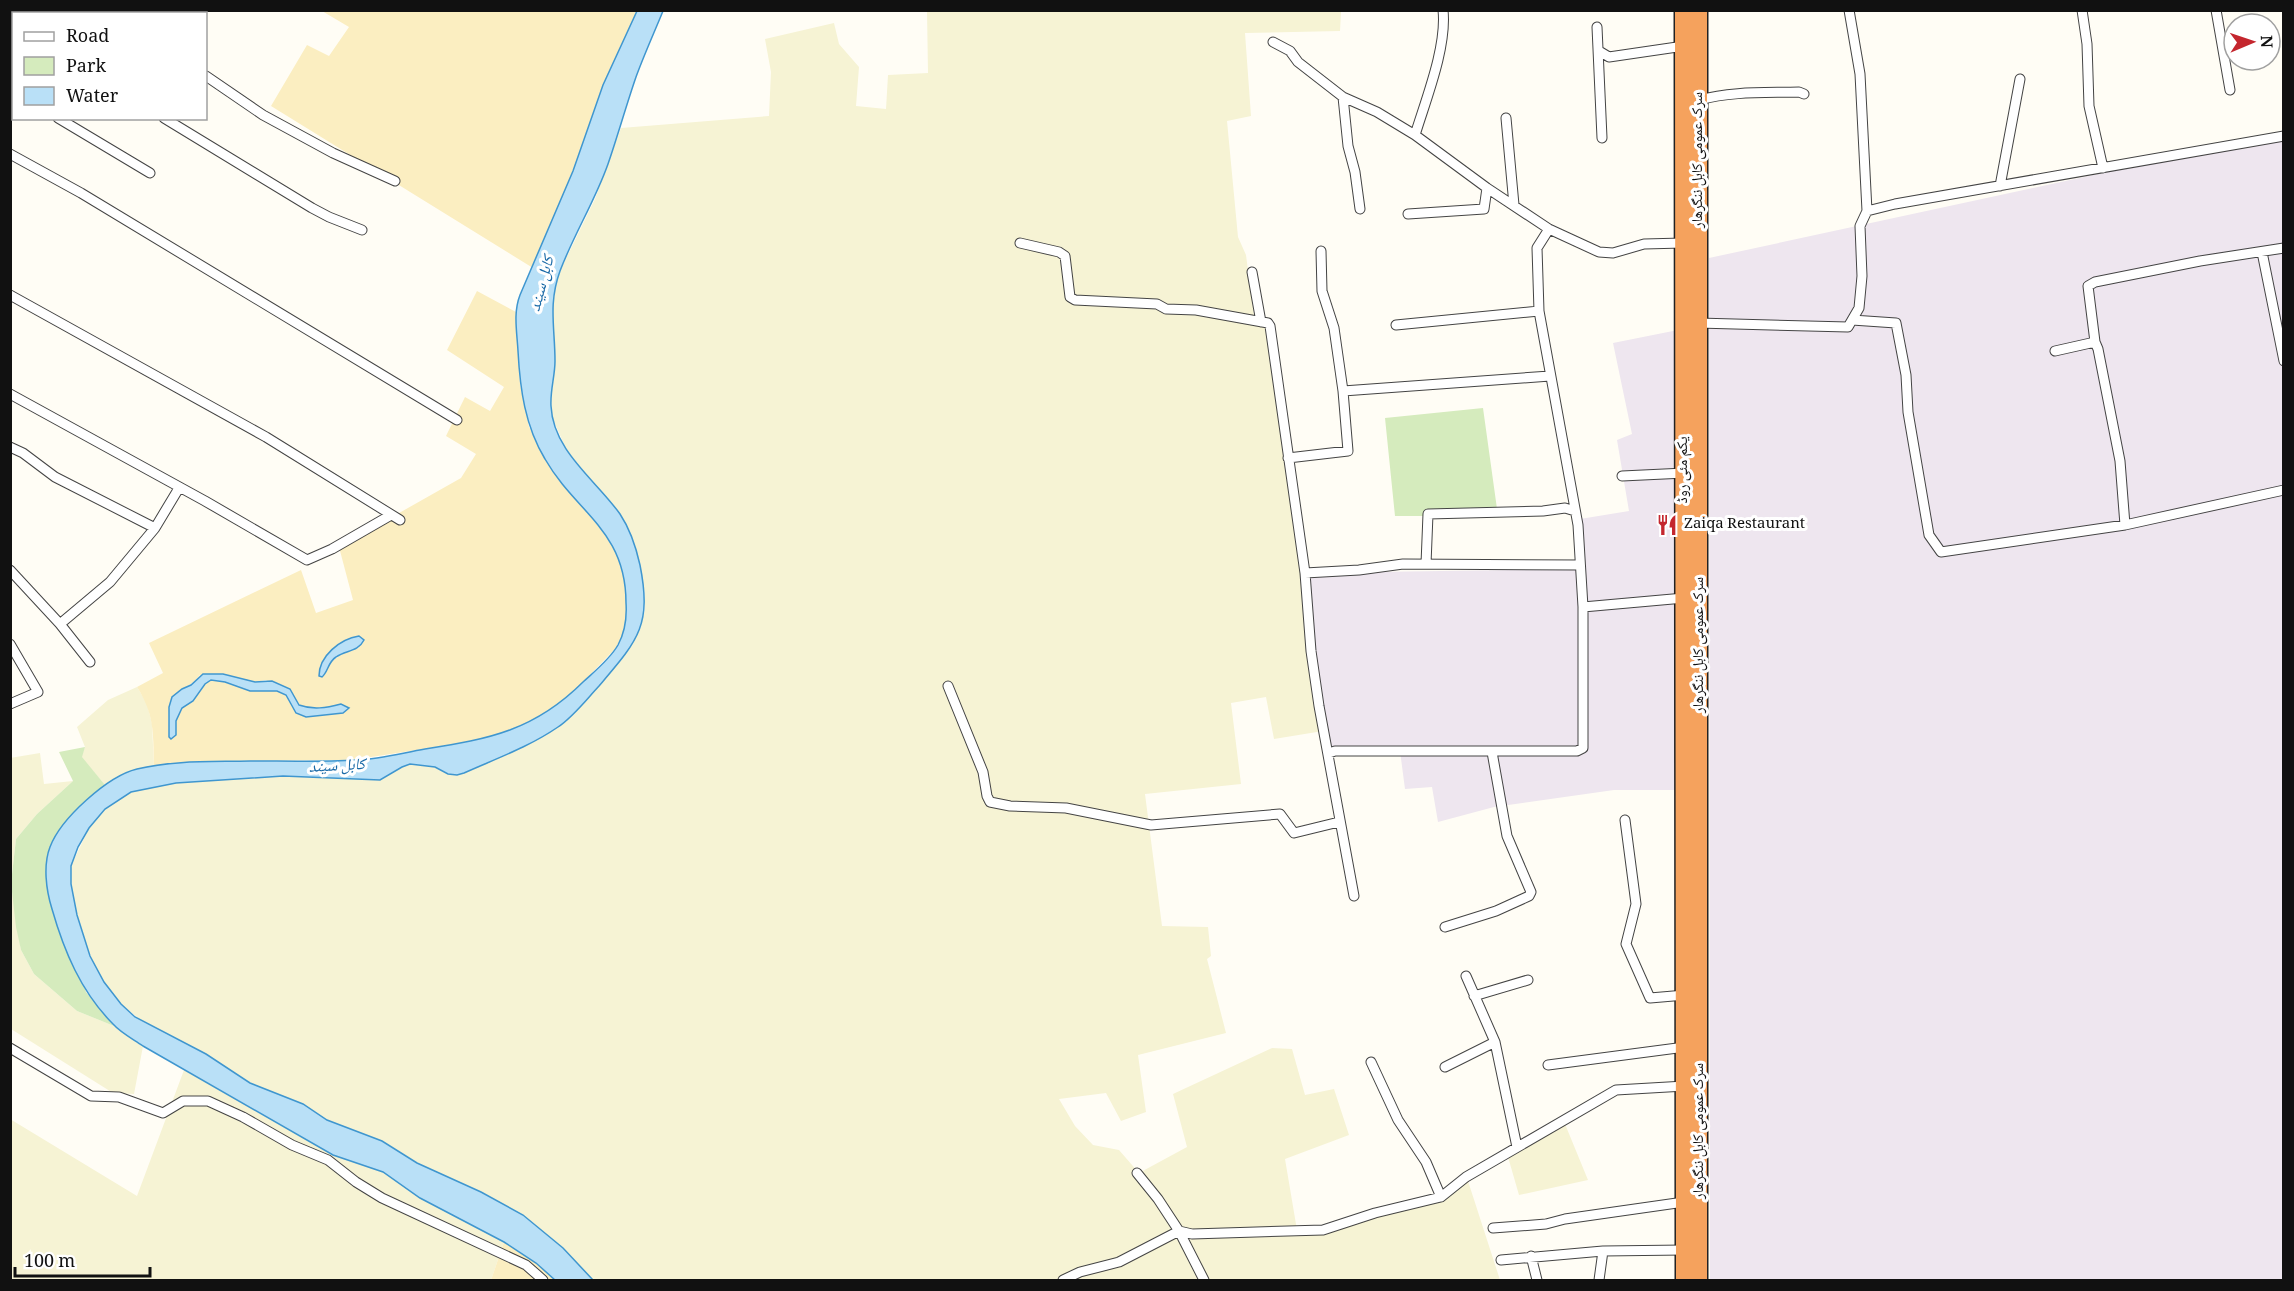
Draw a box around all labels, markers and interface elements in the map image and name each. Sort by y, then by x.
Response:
legend [12,12,207,120]
north arrow [2222,12,2282,72]
text: Road [66,23,109,53]
text: N [2251,35,2278,49]
text: Park [66,53,106,83]
text: Water [66,83,119,113]
street label: سرک عمومی کابل ننگرهار [1686,92,1712,229]
water label: کابل سيند [523,251,564,315]
street label: یکم مئی روڈ [1671,436,1697,504]
place label: Zaiqa Restaurant [1684,512,1805,538]
restaurant icon: Zaiqa Restaurant [1655,513,1679,537]
street label: سرک عمومی کابل ننگرهار [1687,577,1713,714]
water label: کابل سيند [308,752,368,782]
street label: سرک عمومی کابل ننگرهار [1687,1063,1713,1200]
scale bar [15,1240,150,1278]
text: 100 m [24,1248,75,1278]

